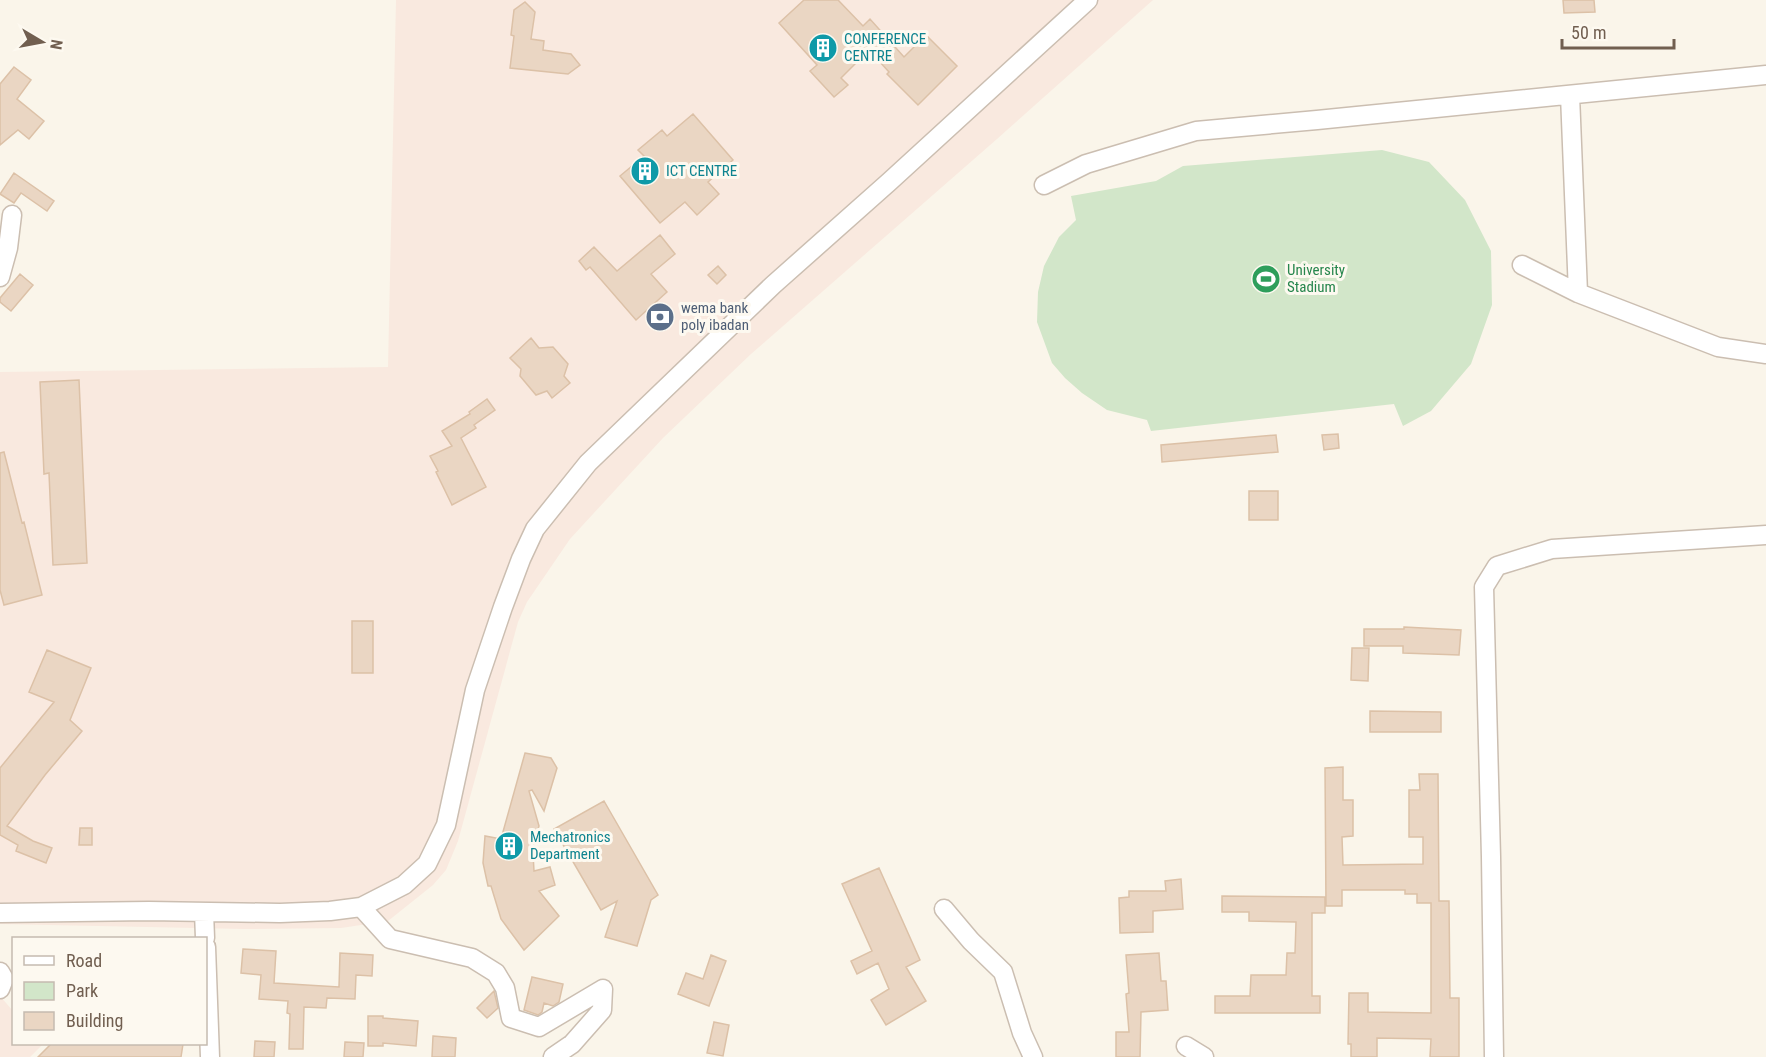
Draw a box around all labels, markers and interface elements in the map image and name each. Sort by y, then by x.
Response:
north arrow [12,12,72,72]
scale bar [1562,12,1674,50]
text: 50 m [1571,22,1606,43]
place label: CONFERENCE CENTRE [844,30,926,65]
building icon: CONFERENCE CENTRE [807,32,839,64]
text: N [46,38,66,51]
building icon: ICT CENTRE [629,155,661,187]
place label: ICT CENTRE [666,162,737,180]
place label: University Stadium [1287,261,1345,296]
sports icon: University Stadium [1250,263,1282,295]
place label: wema bank poly ibadan [681,299,749,334]
bank icon: wema bank poly ibadan [644,301,676,333]
place label: Mechatronics Department [530,828,611,863]
building icon: Mechatronics Department [493,830,525,862]
legend [12,937,207,1045]
text: Road [66,950,102,971]
text: Park [66,980,98,1001]
text: Building [66,1010,123,1031]

